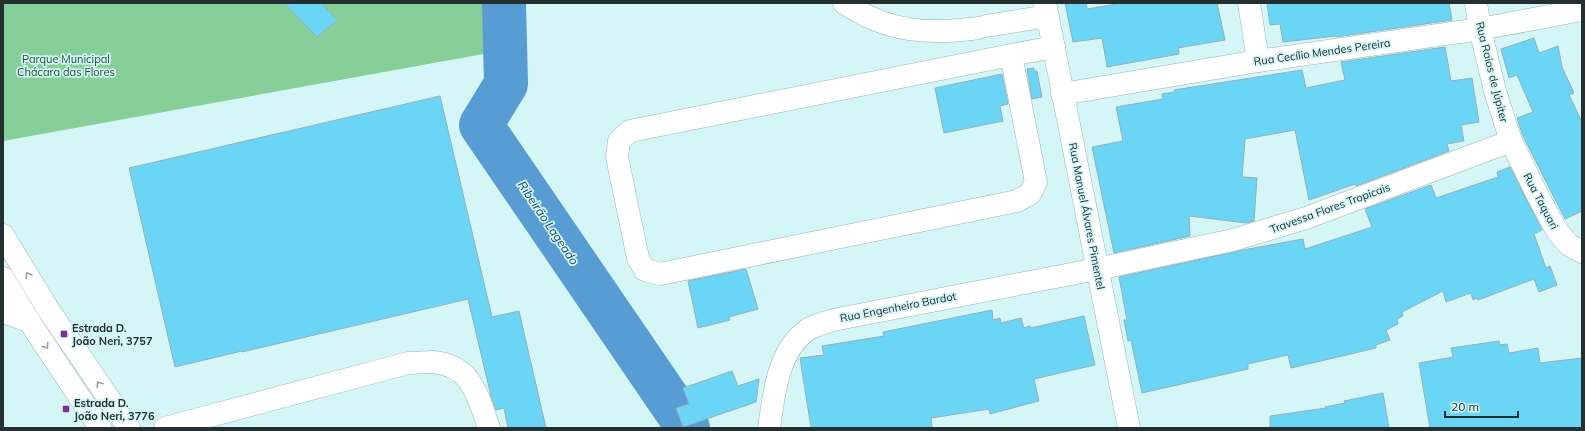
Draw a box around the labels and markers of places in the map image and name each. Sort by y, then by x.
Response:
place label: Estrada D. João Neri, 3757 [72,321,153,348]
marker: Estrada D. João Neri, 3757 [59,329,69,339]
place label: Estrada D. João Neri, 3776 [74,396,155,423]
marker: Estrada D. João Neri, 3776 [61,404,71,414]

